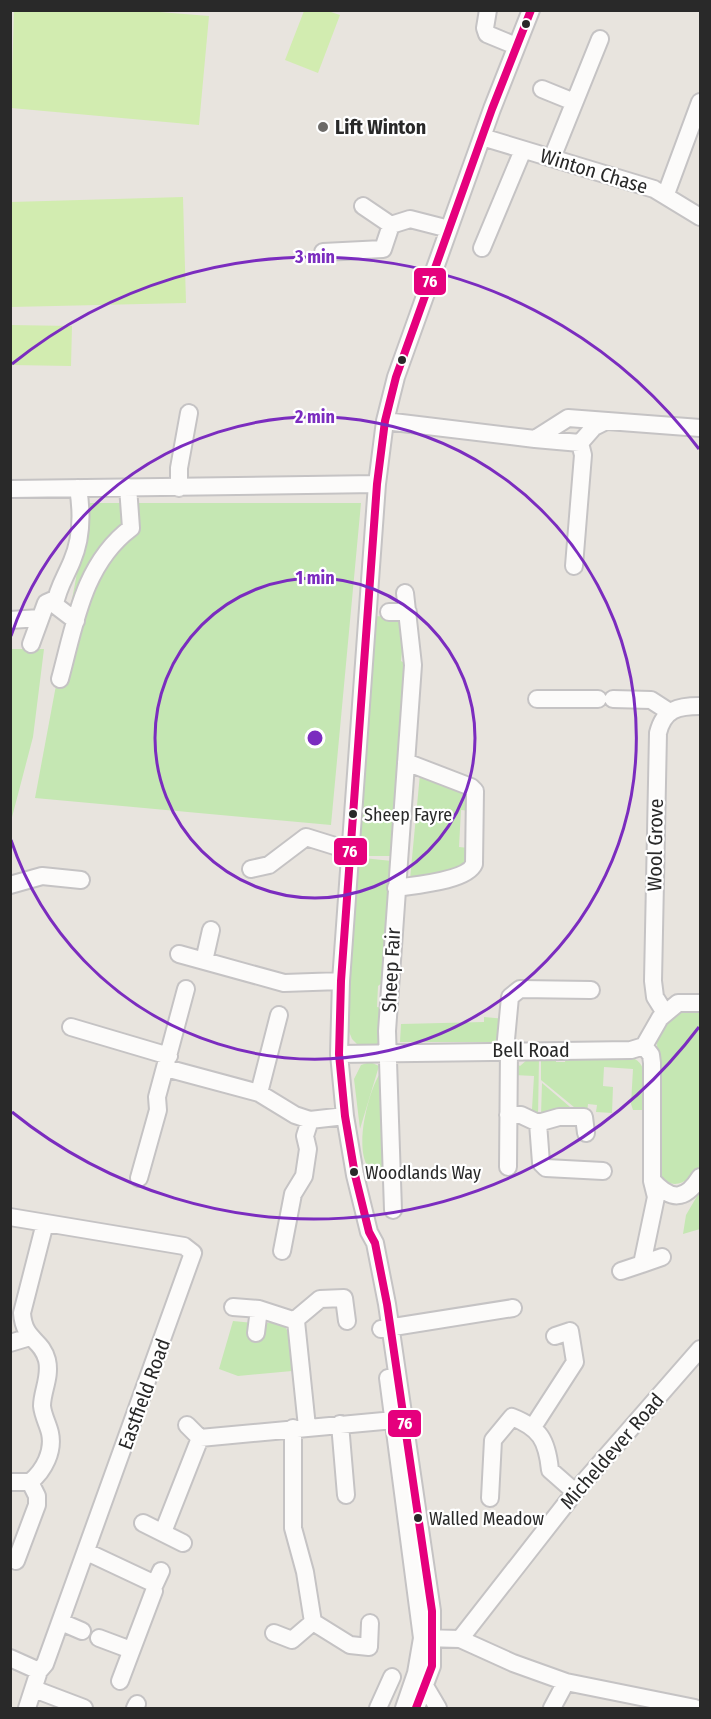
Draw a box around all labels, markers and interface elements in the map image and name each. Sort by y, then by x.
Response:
unlabelled marker [520,18,532,30]
place label: Lift Winton [335,115,426,139]
marker: Lift Winton [316,120,330,134]
street label: Winton Chase [537,143,651,199]
text: 3 min [294,246,335,268]
line badge: 76 [413,267,447,296]
text: 76 [423,272,437,291]
unlabelled marker [396,354,408,366]
text: 2 min [294,406,335,428]
text: 1 min [295,567,335,589]
centre of rings [305,728,325,748]
street label: Wool Grove [642,798,668,892]
place label: Sheep Fayre [364,804,452,826]
marker: Sheep Fayre [347,808,359,820]
line badge: 76 [333,837,368,866]
text: 76 [343,842,357,861]
street label: Sheep Fair [377,927,405,1013]
street label: Bell Road [492,1038,570,1062]
place label: Woodlands Way [365,1162,481,1184]
marker: Woodlands Way [348,1166,360,1178]
street label: Eastfield Road [113,1335,175,1453]
street label: Micheldever Road [555,1388,669,1514]
line badge: 76 [387,1409,422,1438]
text: 76 [398,1414,412,1433]
place label: Walled Meadow [429,1508,544,1530]
marker: Walled Meadow [412,1512,424,1524]

